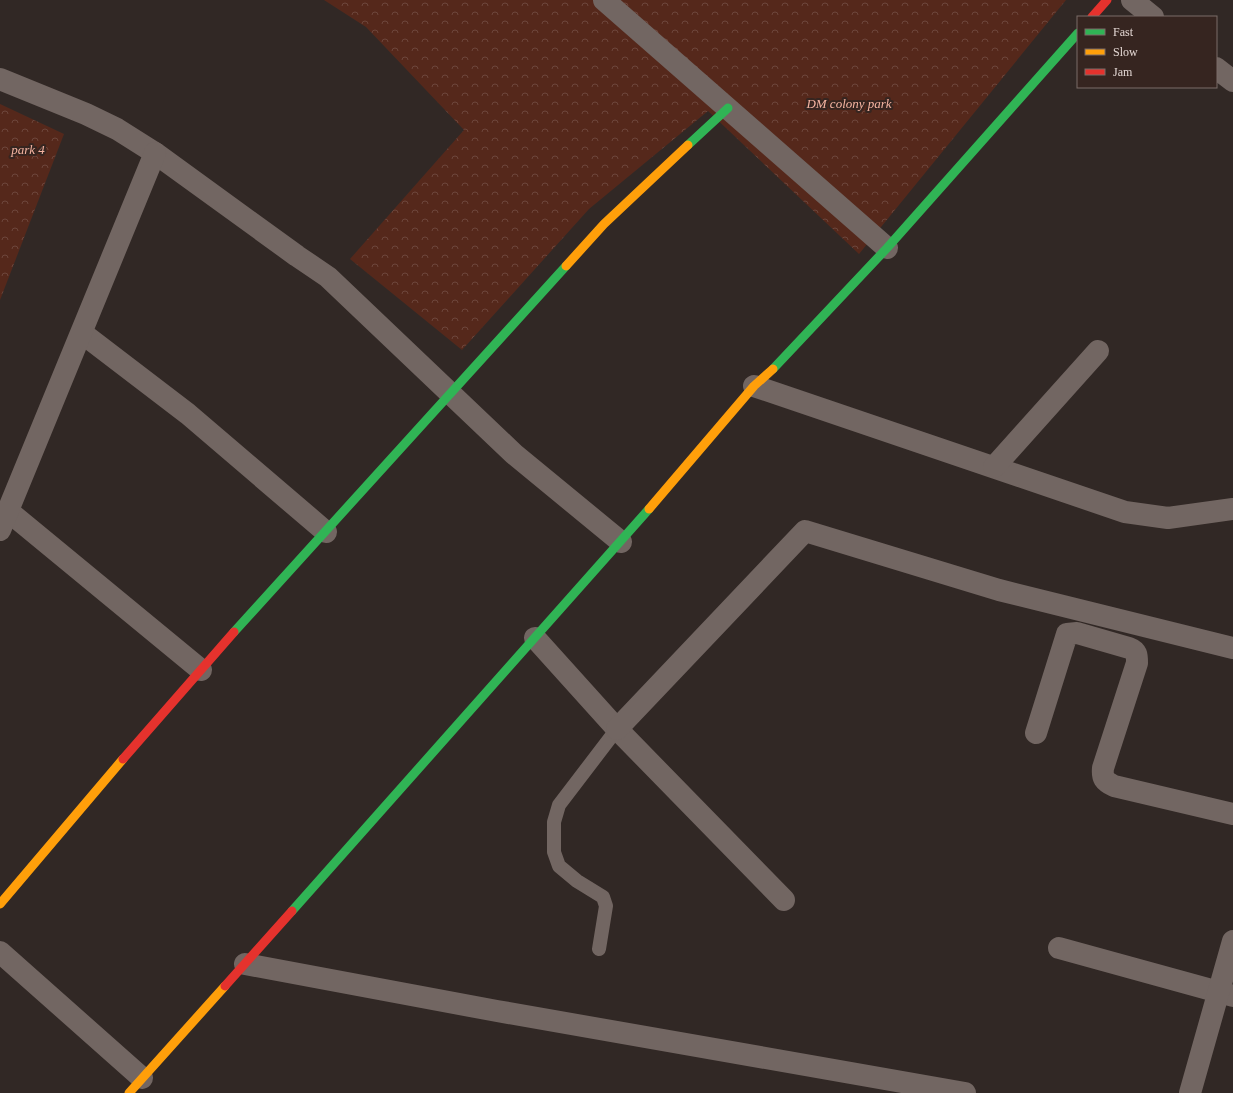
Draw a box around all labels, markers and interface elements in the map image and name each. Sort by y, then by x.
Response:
legend [1077,16,1217,88]
text: Fast [1113,25,1134,39]
text: Slow [1113,45,1138,59]
text: Jam [1113,65,1133,79]
park label: DM colony park [805,96,892,111]
park label: park 4 [10,142,45,157]

